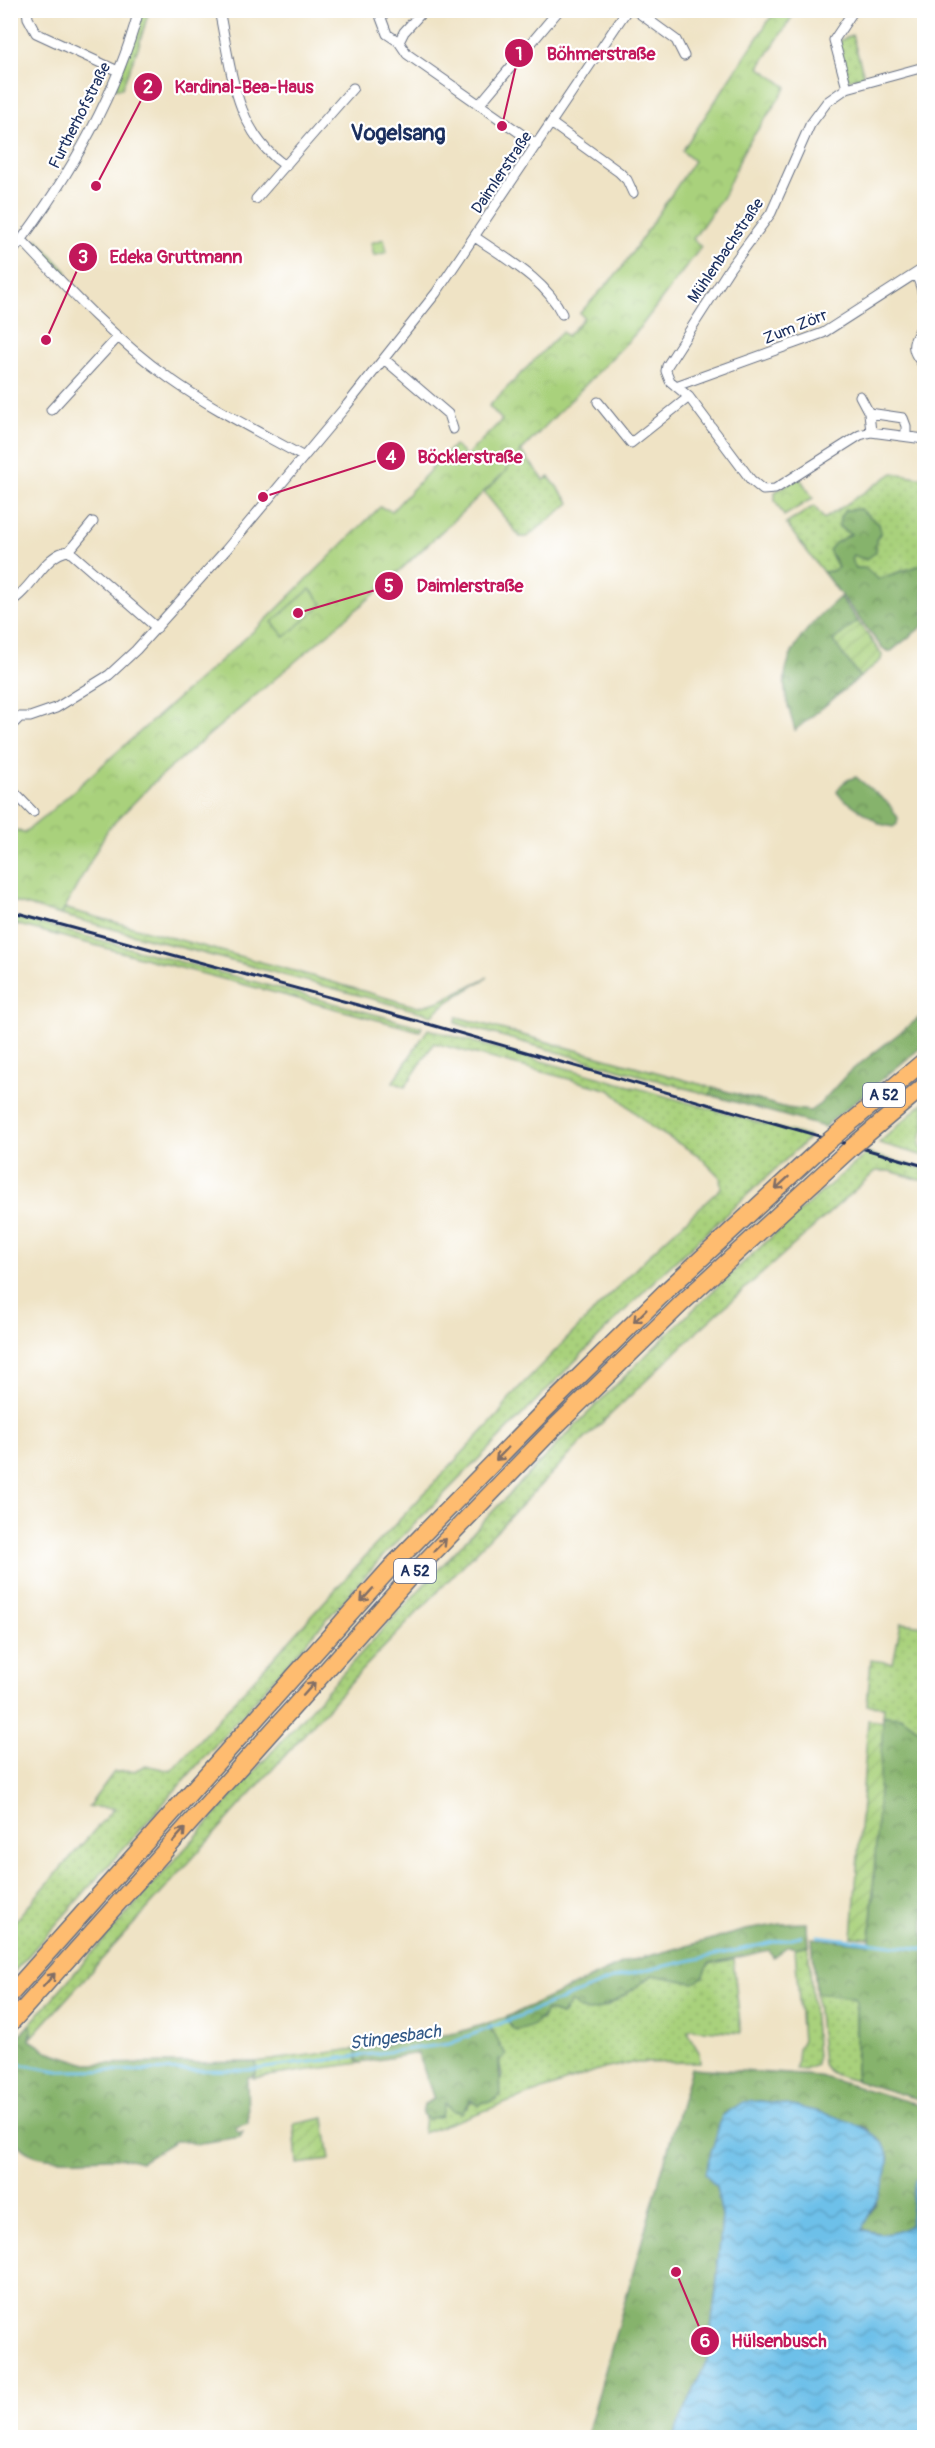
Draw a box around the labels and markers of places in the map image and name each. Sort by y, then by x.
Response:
callout: Böhmerstraße [504,35,667,71]
callout: Kardinal-Bea-Haus [133,69,326,105]
callout: Edeka Gruttmann [68,239,255,275]
callout: Böcklerstraße [376,438,535,474]
callout: Daimlerstraße [374,568,535,604]
callout: Hülsenbusch [690,2323,839,2359]

